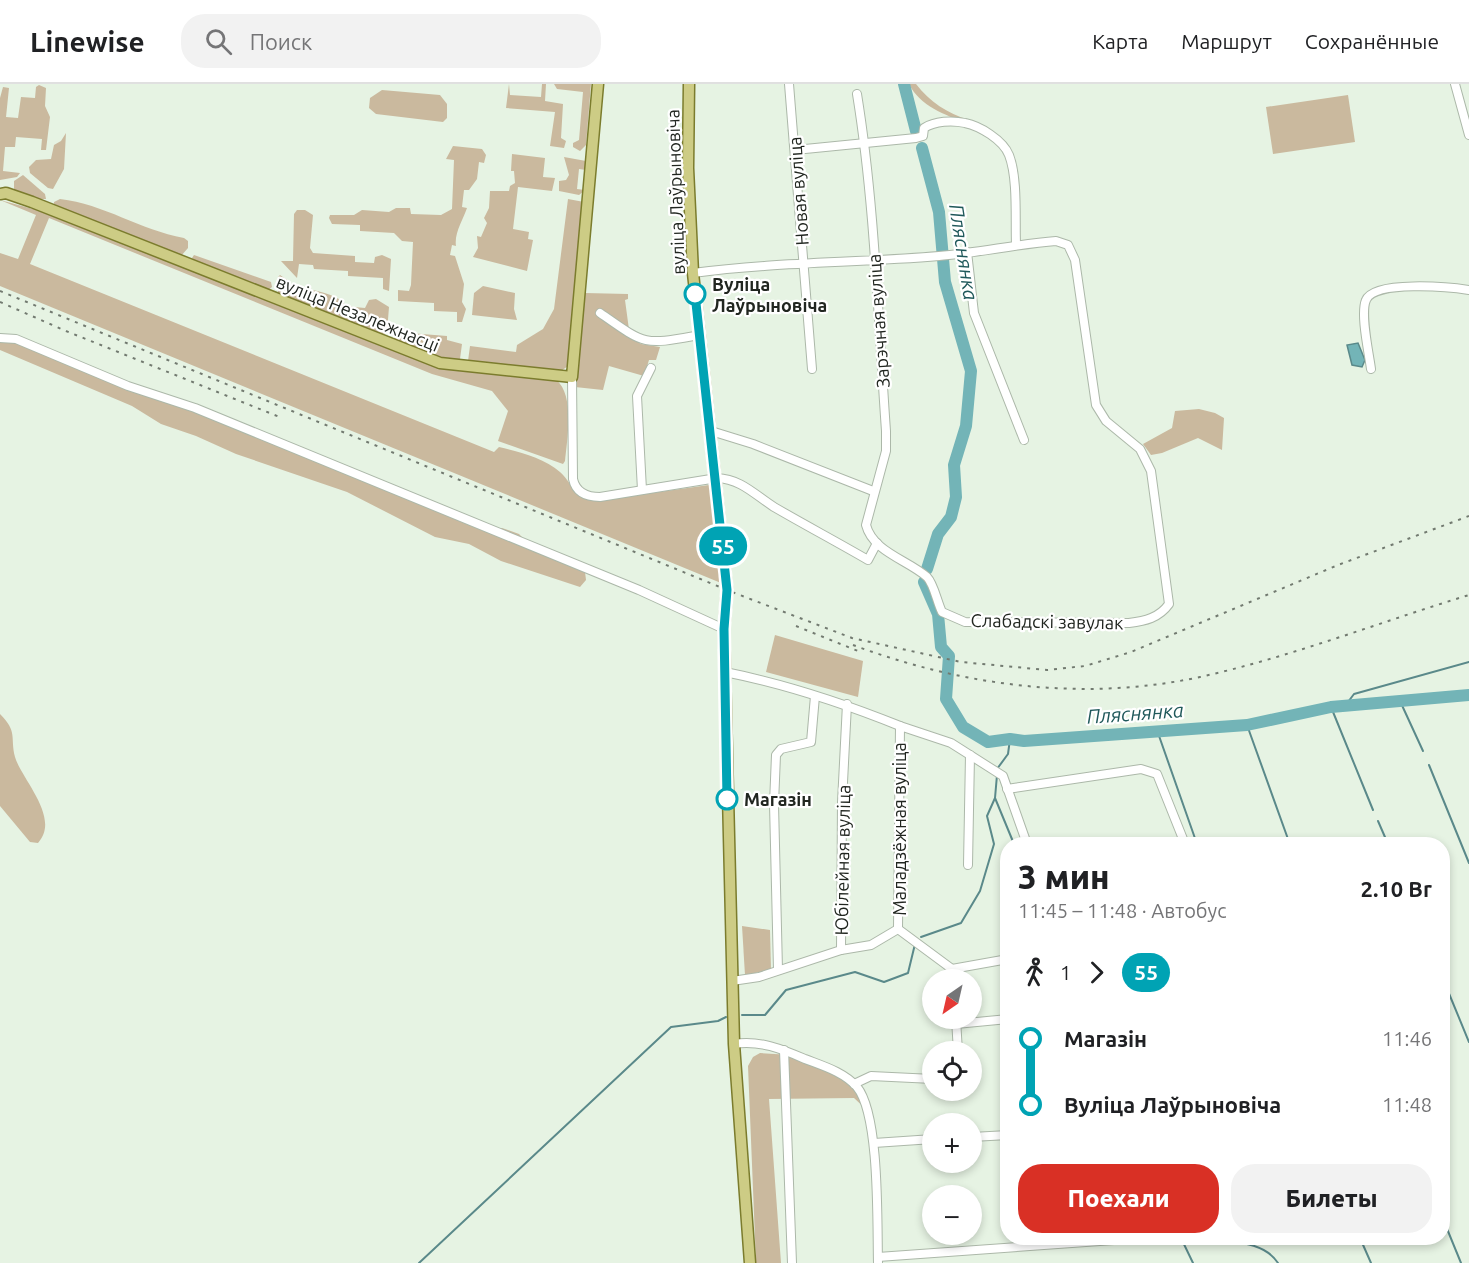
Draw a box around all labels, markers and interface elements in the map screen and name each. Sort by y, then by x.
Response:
search box [181,14,601,68]
icon: search [202,25,235,58]
text: Linewise [30,26,145,57]
text: Поиск [250,29,312,54]
text: Карта [1092,29,1148,53]
text: Маршрут [1181,29,1272,53]
text: Сохранённые [1305,29,1439,53]
street label: вуліца Лаўрыновіча [662,109,688,275]
street label: Новая вуліца [784,136,812,246]
water label: Пляснянка [945,202,983,302]
street label: Зарэчная вуліца [863,253,893,389]
street label: вуліца Незалежнасці [274,271,442,355]
place label: Вуліца Лаўрыновіча [712,274,827,315]
marker: Вуліца Лаўрыновіча [684,283,706,305]
line badge: 55 [696,526,750,566]
text: 55 [711,534,735,558]
street label: Слабадскі завулак [970,610,1124,632]
water label: Пляснянка [1086,698,1184,728]
street label: Маладзёжная вуліца [889,742,909,916]
street label: Юбілейная вуліца [831,784,853,936]
marker: Магазін [716,788,738,810]
place label: Магазін [744,789,812,809]
text: 3 мин [1018,858,1110,895]
text: 2.10 Br [1361,876,1432,901]
text: 11:45 – 11:48 · Автобус [1018,899,1227,922]
icon: walk [1018,956,1051,989]
icon: forward [1080,956,1113,989]
text: 55 [1134,960,1158,984]
text: 1 [1060,961,1071,984]
north arrow [922,969,982,1029]
map controls [922,969,982,1245]
text: Магазін [1064,1026,1147,1051]
text: 11:46 [1382,1027,1432,1050]
button: locate [922,1041,982,1101]
text: Вуліца Лаўрыновіча [1064,1092,1281,1117]
text: 11:48 [1382,1093,1432,1116]
button: + [922,1113,982,1173]
button: Поехали [1018,1164,1219,1233]
button: Билеты [1231,1164,1432,1233]
button: − [922,1185,982,1245]

